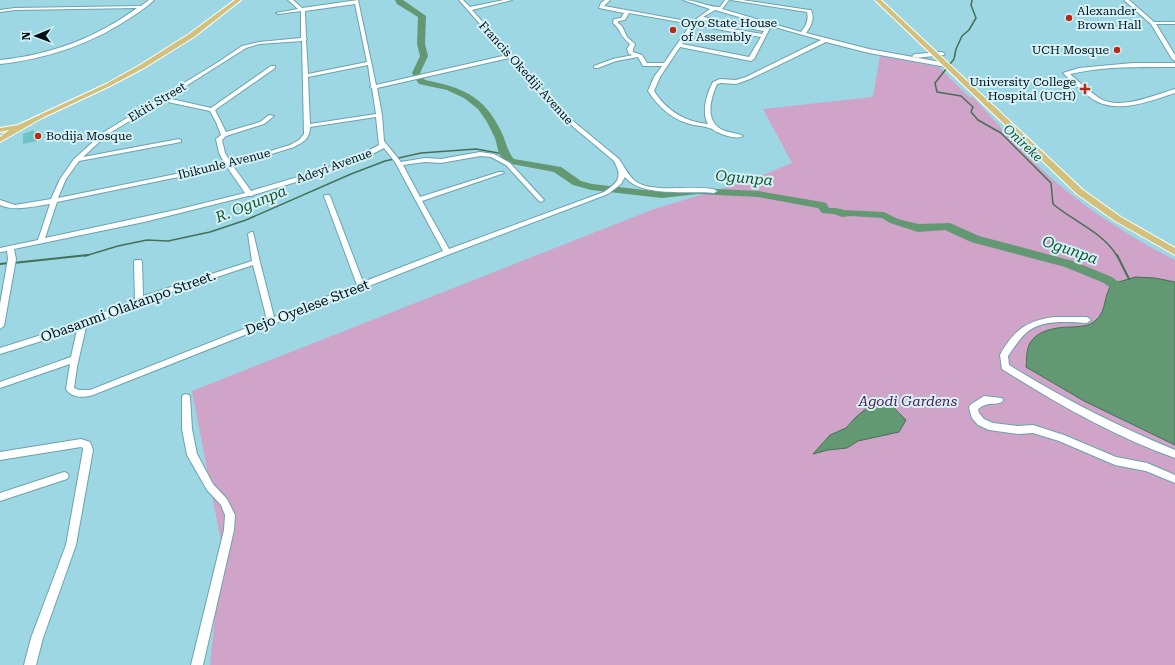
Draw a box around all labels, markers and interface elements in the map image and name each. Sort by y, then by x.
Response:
place label: Alexander Brown Hall [1077,4,1142,32]
marker: Alexander Brown Hall [1064,13,1074,23]
north arrow [16,16,56,56]
place label: Oyo State House of Assembly [681,16,777,44]
street label: Francis Okediji Avenue [476,19,576,128]
marker: Oyo State House of Assembly [668,25,678,35]
text: N [20,31,33,41]
place label: UCH Mosque [1032,43,1109,57]
marker: UCH Mosque [1112,45,1122,55]
place label: University College Hospital (UCH) [969,75,1076,103]
street label: Ekiti Street [126,79,189,125]
marker: University College Hospital (UCH) [1079,83,1091,95]
water label: Onireke [1001,121,1046,165]
place label: Bodija Mosque [46,129,132,143]
marker: Bodija Mosque [33,131,43,141]
street label: Ibikunle Avenue [176,146,272,182]
street label: Adeyi Avenue [294,146,374,186]
water label: Ogunpa [715,167,773,189]
water label: R. Ogunpa [212,182,289,227]
water label: Ogunpa [1040,232,1100,268]
street label: Obasanmi Olakanpo Street. [38,267,218,345]
street label: Dejo Oyelese Street [243,276,371,338]
park label: Agodi Gardens [858,393,958,409]

